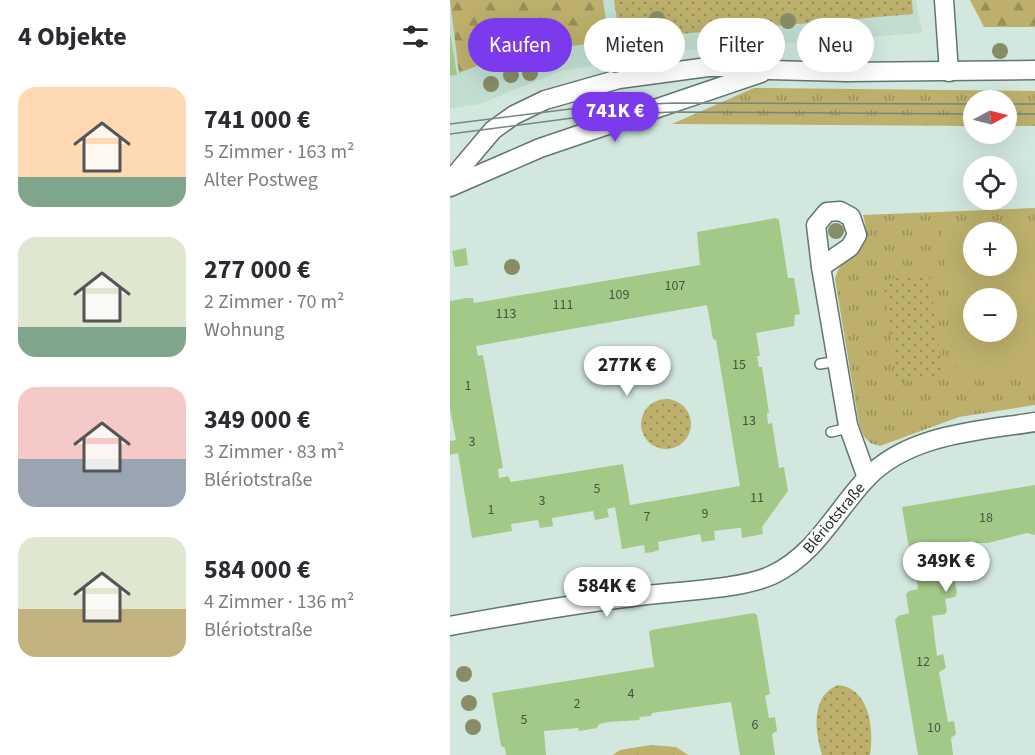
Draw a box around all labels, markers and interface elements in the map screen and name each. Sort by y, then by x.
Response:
text: 4 Objekte [18,18,127,55]
chip: Kaufen [468,18,572,72]
chip: Mieten [584,18,685,72]
chip: Filter [697,18,785,72]
chip: Neu [797,18,874,72]
icon: filters [399,20,432,53]
north arrow [963,90,1017,144]
map controls [963,90,1017,342]
pin: 741K € [566,92,664,143]
text: 741K € [586,97,644,125]
text: 741 000 € [204,101,311,138]
icon: home [66,111,138,183]
text: 5 Zimmer · 163 m² [204,138,354,166]
button: locate [963,156,1017,210]
text: Alter Postweg [204,166,318,194]
button: + [963,222,1017,276]
text: 277 000 € [204,251,311,288]
icon: home [66,261,138,333]
house number: 107 [665,276,685,296]
house number: 109 [609,285,629,305]
text: 2 Zimmer · 70 m² [204,288,344,316]
button: − [963,288,1017,342]
house number: 111 [553,295,573,315]
house number: 113 [496,304,516,324]
text: Wohnung [204,316,284,344]
pin: 277K € [578,346,676,397]
text: 277K € [598,351,656,379]
house number: 15 [732,355,746,375]
house number: 1 [465,376,472,396]
text: 349 000 € [204,401,311,438]
icon: home [66,411,138,483]
house number: 13 [742,411,756,431]
house number: 3 [469,432,476,452]
text: 3 Zimmer · 83 m² [204,438,344,466]
text: Blériotstraße [204,466,312,494]
street label: Blériotstraße [798,478,870,558]
house number: 5 [594,479,601,499]
house number: 11 [750,488,764,508]
house number: 3 [539,491,546,511]
house number: 1 [488,500,495,520]
house number: 9 [702,504,709,524]
house number: 7 [644,507,651,527]
house number: 18 [979,508,993,528]
pin: 349K € [897,542,995,593]
text: 349K € [917,547,975,575]
text: 584 000 € [204,551,311,588]
icon: home [66,561,138,633]
pin: 584K € [558,567,656,618]
text: 584K € [578,572,636,600]
text: 4 Zimmer · 136 m² [204,588,354,616]
text: Blériotstraße [204,616,312,644]
house number: 12 [916,652,930,672]
house number: 4 [628,684,635,704]
house number: 2 [574,694,581,714]
house number: 5 [521,710,528,730]
house number: 6 [752,715,759,735]
house number: 10 [927,718,941,738]

